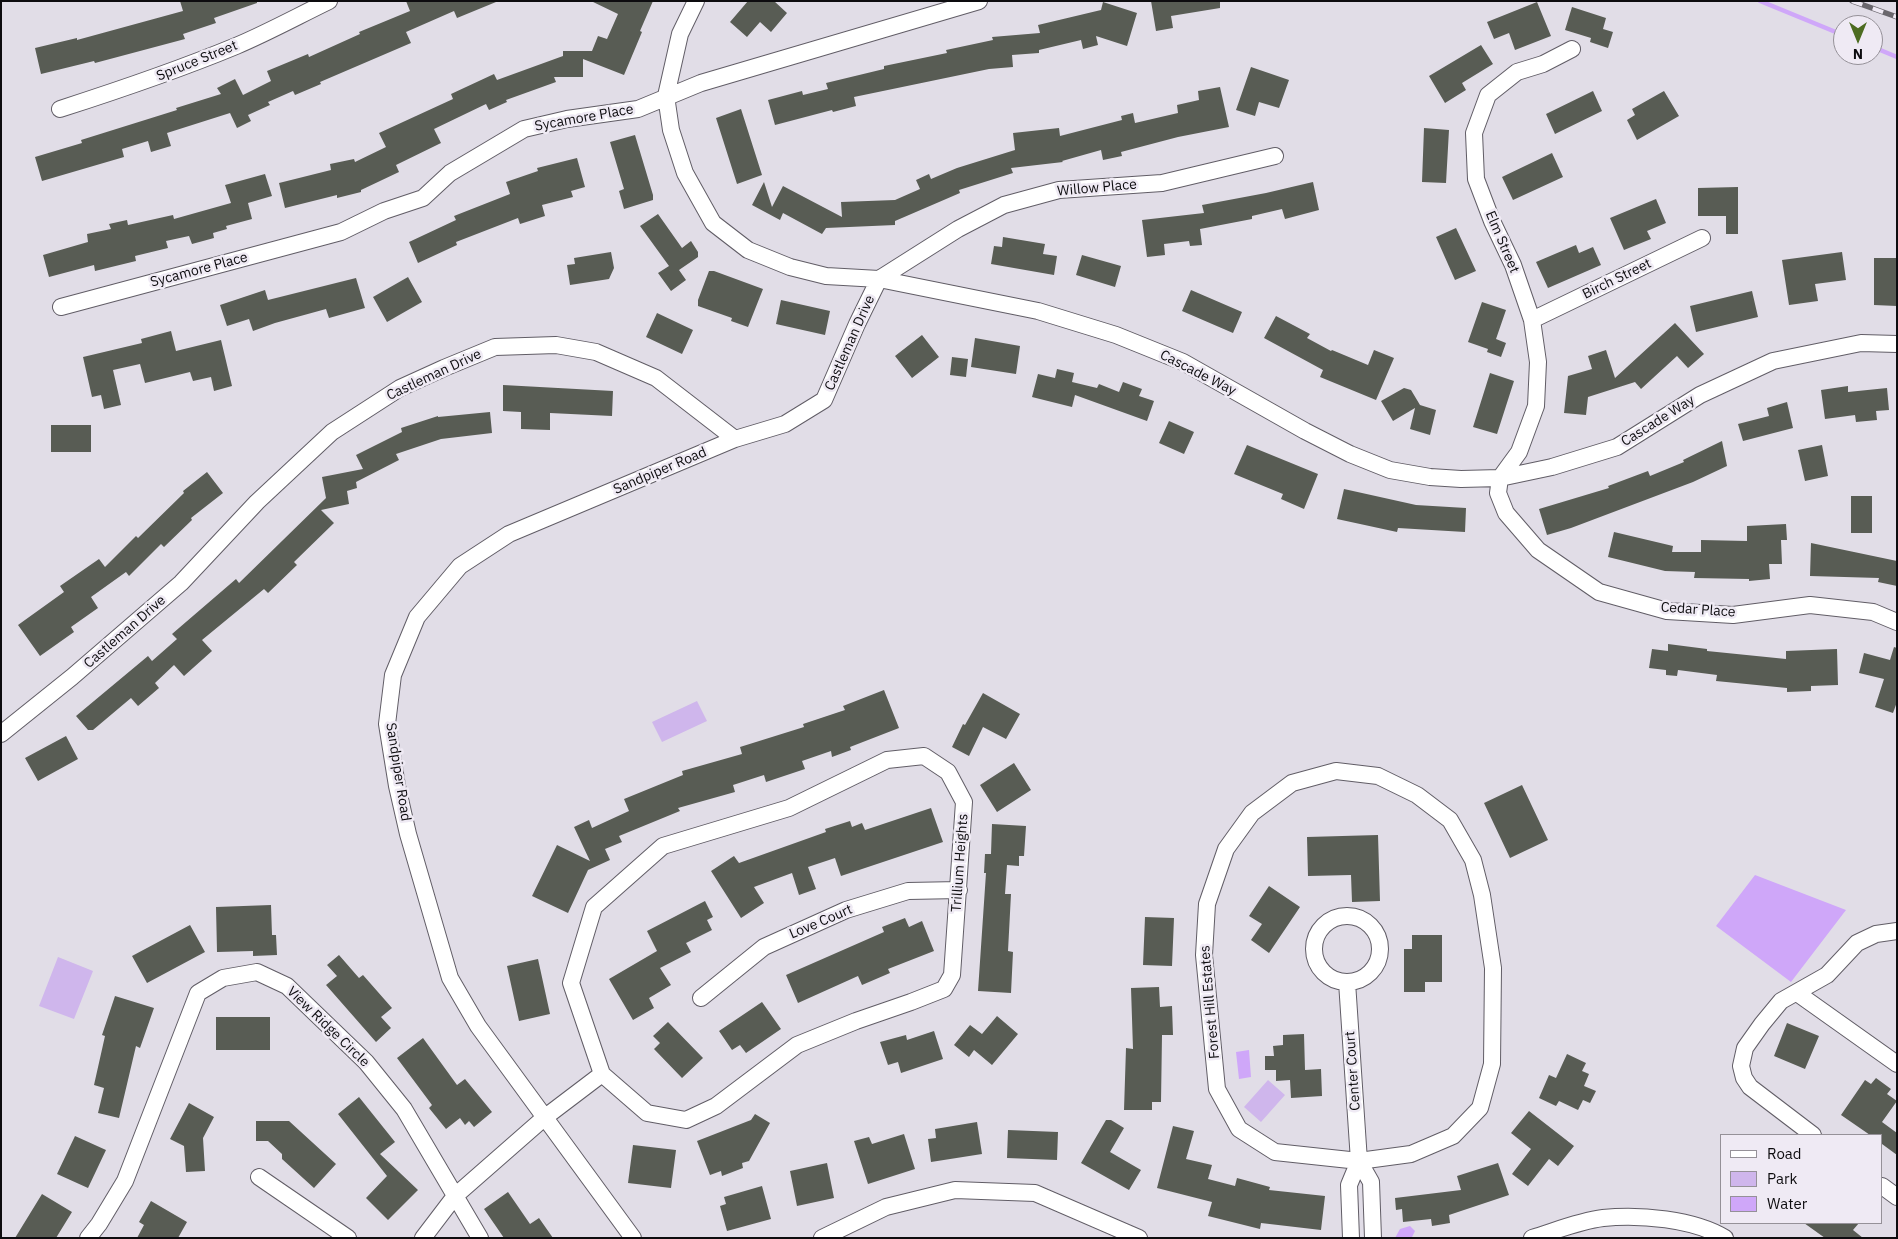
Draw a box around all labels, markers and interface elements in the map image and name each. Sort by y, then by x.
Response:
north arrow [1833,15,1883,65]
street label: Spruce Street [154,37,240,85]
text: N [1853,45,1863,63]
street label: Sycamore Place [533,101,635,135]
street label: Willow Place [1057,176,1137,200]
street label: Elm Street [1481,208,1523,276]
street label: Sycamore Place [148,249,250,291]
street label: Birch Street [1580,255,1654,303]
street label: Castleman Drive [821,293,879,393]
street label: Castleman Drive [384,346,484,404]
street label: Cascade Way [1157,347,1239,399]
street label: Cascade Way [1618,392,1698,450]
street label: Sandpiper Road [611,444,709,498]
street label: Castleman Drive [81,592,169,672]
street label: Cedar Place [1660,599,1736,621]
street label: Sandpiper Road [382,721,414,823]
street label: Trillium Heights [948,813,972,913]
street label: Love Court [787,901,855,943]
street label: Forest Hill Estates [1197,945,1223,1059]
street label: View Ridge Circle [283,983,373,1071]
street label: Center Court [1342,1031,1364,1111]
legend [1720,1134,1883,1224]
text: Road [1767,1144,1802,1163]
text: Park [1767,1169,1797,1188]
text: Water [1767,1194,1807,1213]

